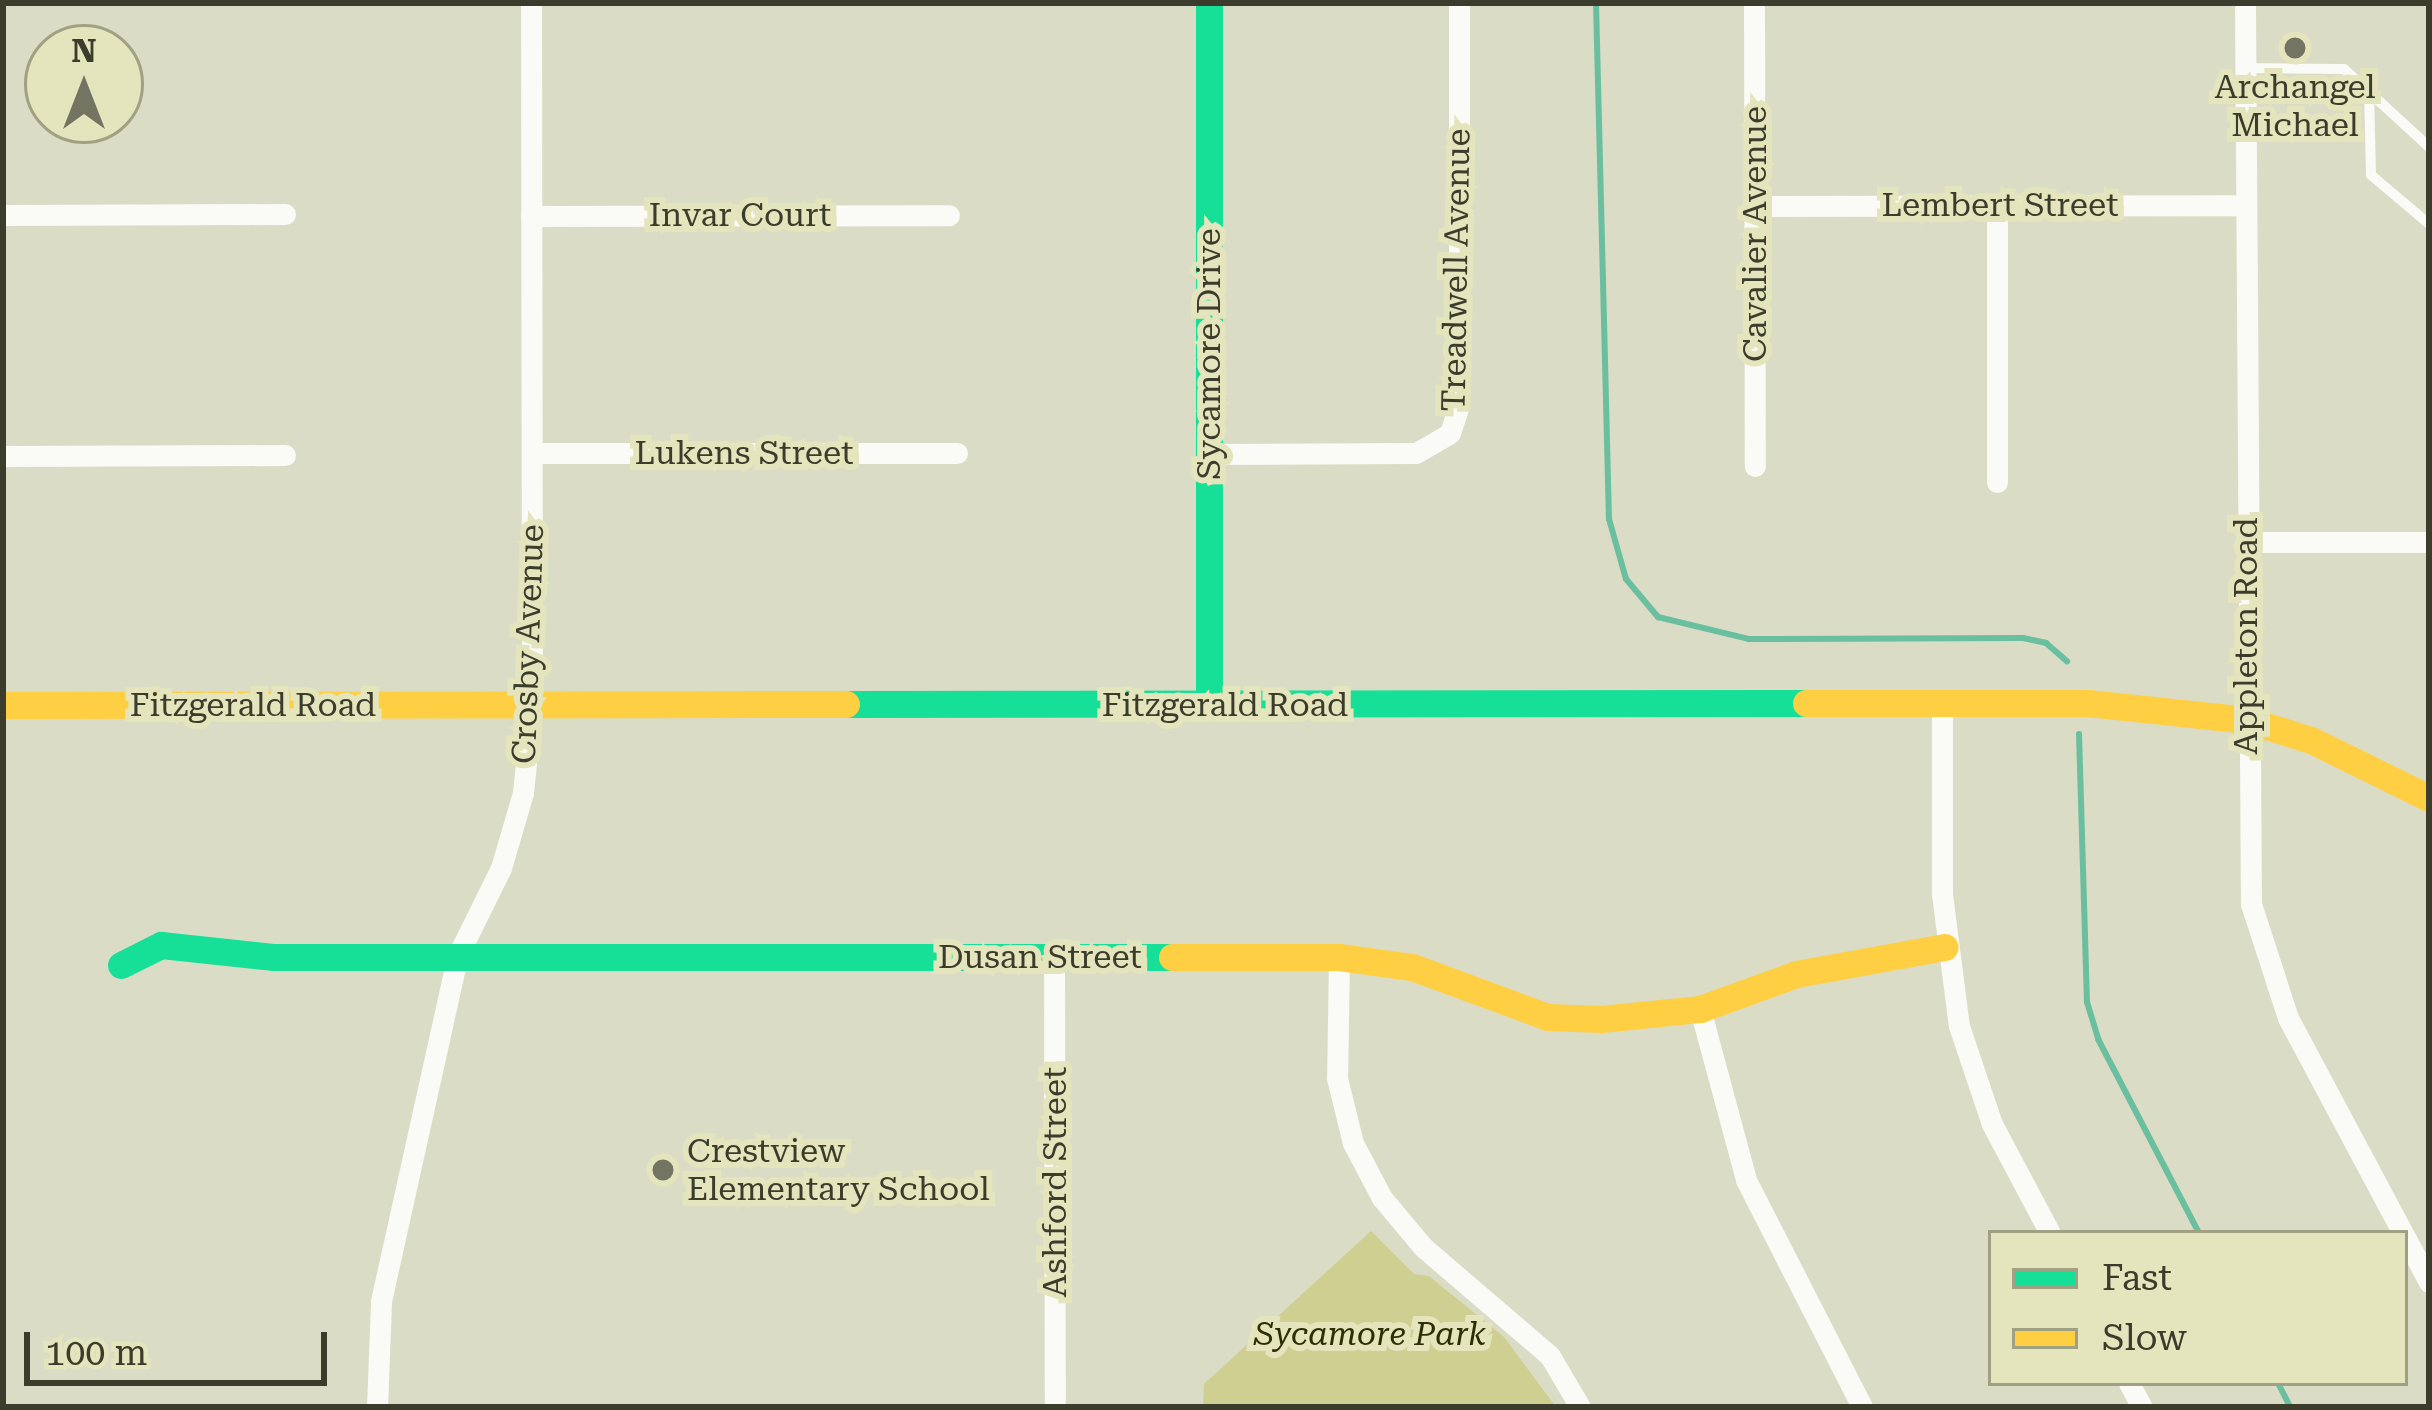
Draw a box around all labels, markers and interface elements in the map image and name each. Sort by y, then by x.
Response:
north arrow [24,24,144,144]
text: N [71,31,97,70]
marker: Archangel Michael [2282,35,2308,61]
place label: Archangel Michael [2214,67,2376,145]
street label: Cavalier Avenue [1735,106,1775,362]
street label: Treadwell Avenue [1434,128,1478,412]
street label: Lembert Street [1881,185,2119,225]
street label: Invar Court [649,195,831,235]
street label: Sycamore Drive [1189,228,1229,480]
street label: Lukens Street [634,433,854,473]
street label: Appleton Road [2226,517,2266,755]
street label: Crosby Avenue [504,523,552,765]
street label: Fitzgerald Road [130,685,376,725]
street label: Fitzgerald Road [1102,685,1348,725]
street label: Dusan Street [938,937,1142,977]
street label: Ashford Street [1035,1067,1075,1297]
place label: Crestview Elementary School [687,1131,990,1209]
marker: Crestview Elementary School [650,1157,676,1183]
legend [1988,1230,2408,1386]
text: Fast [2102,1257,2172,1299]
scale bar [30,1308,333,1382]
park label: Sycamore Park [1254,1314,1486,1354]
text: Slow [2102,1317,2187,1359]
text: 100 m [45,1332,147,1374]

